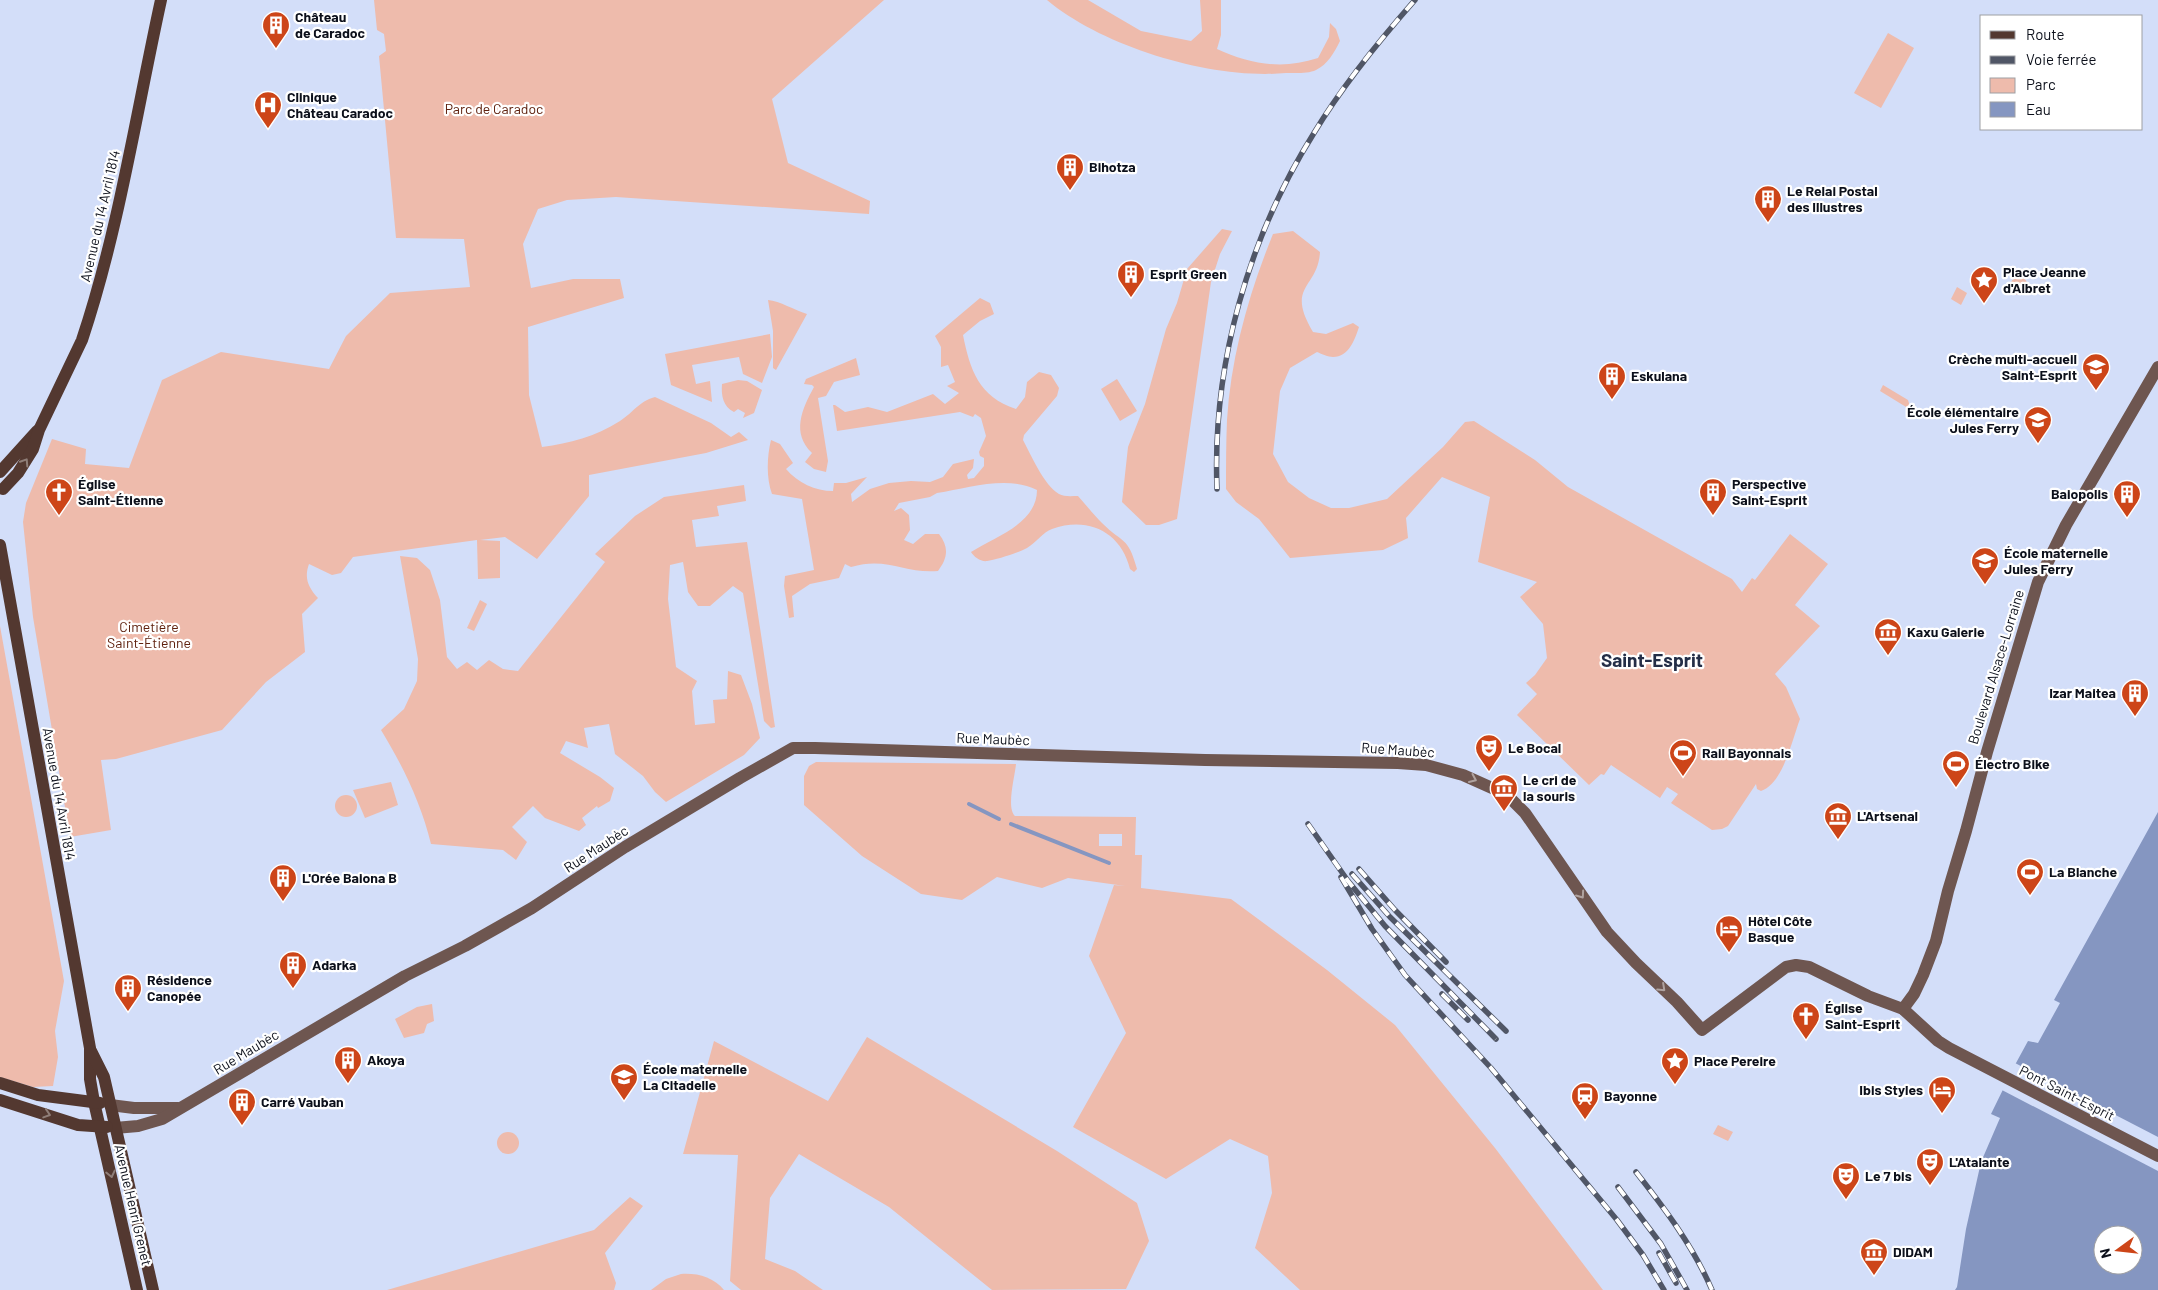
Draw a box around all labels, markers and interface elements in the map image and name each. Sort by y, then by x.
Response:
place label: Château de Caradoc [295,8,366,41]
building icon: Château de Caradoc [261,10,291,49]
legend [1980,15,2143,130]
text: Route [2026,25,2065,43]
text: Voie ferrée [2026,50,2097,68]
text: Parc [2026,75,2056,93]
place label: Clinique Château Caradoc [287,88,393,121]
hospital icon: Clinique Château Caradoc [253,90,283,129]
park label: Parc de Caradoc [445,100,543,117]
text: Eau [2026,100,2051,118]
street label: Avenue du 14 Avril 1814 [76,148,123,283]
building icon: Bihotza [1055,152,1085,191]
place label: Bihotza [1089,158,1136,175]
place label: Le Relai Postal des Illustres [1787,182,1878,215]
building icon: Le Relai Postal des Illustres [1753,184,1783,223]
building icon: Esprit Green [1116,259,1146,298]
place label: Place Jeanne d'Albret [2003,263,2086,296]
place label: Esprit Green [1150,265,1227,282]
place icon: Place Jeanne d'Albret [1969,265,1999,304]
place label: Crèche multi-accueil Saint-Esprit [1948,350,2077,383]
school or university icon: Crèche multi-accueil Saint-Esprit [2081,352,2111,391]
building icon: Eskulana [1597,361,1627,400]
place label: Eskulana [1631,367,1687,384]
place label: École élémentaire Jules Ferry [1907,403,2019,436]
school or university icon: École élémentaire Jules Ferry [2023,405,2053,444]
one-way arrow [19,458,28,467]
place label: Église Saint-Étienne [78,475,164,508]
place label: Perspective Saint-Esprit [1732,475,1807,508]
church icon: Église Saint-Étienne [44,477,74,516]
building icon: Perspective Saint-Esprit [1698,477,1728,516]
building icon: Baiopolis [2112,479,2142,518]
place label: Baiopolis [2051,485,2108,502]
place label: École maternelle Jules Ferry [2004,544,2109,577]
school or university icon: École maternelle Jules Ferry [1970,546,2000,585]
street label: Boulevard Alsace-Lorraine [1964,588,2027,746]
museum icon: Kaxu Galerie [1873,617,1903,656]
park label: Cimetière Saint-Étienne [107,618,191,651]
place label: Kaxu Galerie [1907,623,1985,640]
district label: Saint-Esprit [1601,648,1703,671]
building icon: Izar Maitea [2120,678,2150,717]
place label: Izar Maitea [2049,684,2116,701]
street label: Avenue du 14 Avril 1814 [39,726,80,862]
street label: Rue Maubèc [956,729,1030,748]
theatre icon: Le Bocal [1474,733,1504,772]
street label: Rue Maubèc [1361,738,1435,761]
sports icon: Rail Bayonnais [1668,738,1698,777]
place label: Le Bocal [1508,739,1561,756]
place label: Rail Bayonnais [1702,744,1791,761]
sports icon: Électro Bike [1941,749,1971,788]
place label: Électro Bike [1975,755,2050,772]
place label: Le cri de la souris [1523,771,1577,804]
one-way arrow [1468,773,1477,784]
museum icon: Le cri de la souris [1489,773,1519,812]
museum icon: L'Artsenal [1823,801,1853,840]
place label: L'Artsenal [1857,807,1918,824]
street label: Rue Maubèc [560,821,631,876]
sports icon: La Blanche [2015,857,2045,896]
building icon: L'Orée Baiona B [268,863,298,902]
place label: La Blanche [2049,863,2117,880]
place label: L'Orée Baiona B [302,869,397,886]
one-way arrow [1575,889,1584,899]
place label: Hôtel Côte Basque [1748,912,1813,945]
hotel icon: Hôtel Côte Basque [1714,914,1744,953]
building icon: Adarka [278,950,308,989]
place label: Adarka [312,956,356,973]
place label: Résidence Canopée [147,971,212,1004]
building icon: Résidence Canopée [113,973,143,1012]
one-way arrow [1657,982,1666,991]
place label: Église Saint-Esprit [1825,999,1900,1032]
church icon: Église Saint-Esprit [1791,1001,1821,1040]
street label: Rue Maubèc [210,1025,282,1078]
building icon: Akoya [333,1045,363,1084]
place icon: Place Pereire [1660,1046,1690,1085]
place label: Akoya [367,1051,405,1068]
place label: Place Pereire [1694,1052,1776,1069]
place label: École maternelle La Citadelle [643,1060,748,1093]
street label: Pont Saint-Esprit [2017,1061,2118,1124]
school or university icon: École maternelle La Citadelle [609,1062,639,1101]
hotel icon: Ibis Styles [1927,1075,1957,1114]
station icon: Bayonne [1570,1081,1600,1120]
place label: Ibis Styles [1859,1081,1923,1098]
building icon: Carré Vauban [227,1087,257,1126]
place label: Bayonne [1604,1087,1657,1104]
place label: Carré Vauban [261,1093,344,1110]
one-way arrow [42,1109,50,1119]
street label: Avenue Henri Grenet [111,1143,156,1267]
theatre icon: L'Atalante [1915,1147,1945,1186]
place label: L'Atalante [1949,1153,2010,1170]
theatre icon: Le 7 bis [1831,1161,1861,1200]
place label: Le 7 bis [1865,1167,1912,1184]
one-way arrow [106,1170,116,1179]
north arrow [2093,1225,2143,1275]
museum icon: DIDAM [1859,1237,1889,1276]
place label: DIDAM [1893,1243,1933,1260]
text: N [2096,1247,2114,1260]

